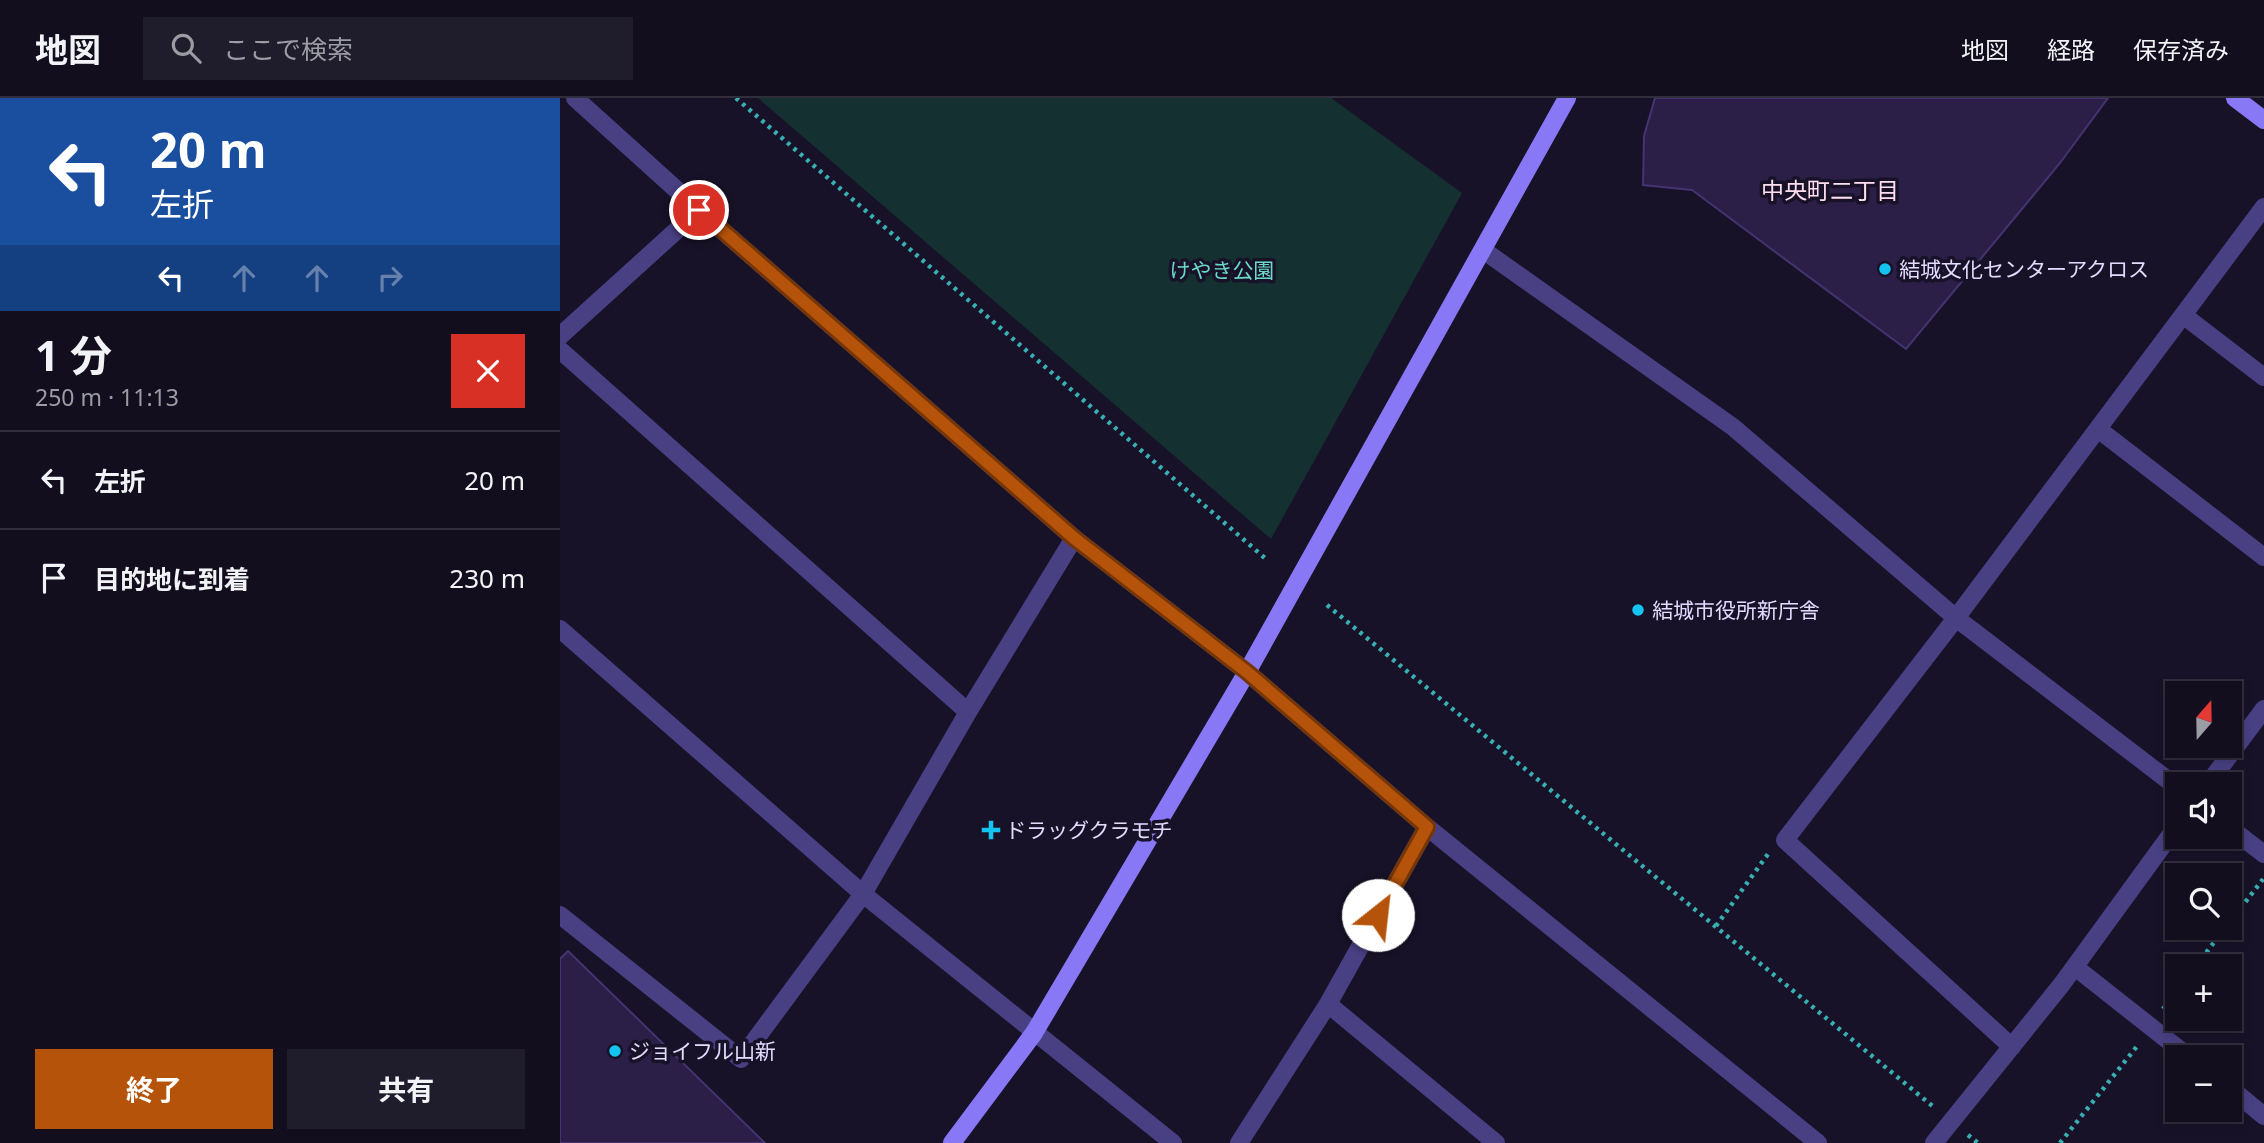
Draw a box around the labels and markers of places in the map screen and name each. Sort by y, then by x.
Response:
pin [669,180,729,240]
place label: 結城文化センターアクロス [1899,255,2149,283]
marker: 結城文化センターアクロス [1877,261,1893,277]
place label: 結城市役所新庁舎 [1652,596,1820,624]
marker: 結城市役所新庁舎 [1630,602,1646,618]
place label: ドラッグクラモチ [1005,816,1173,844]
marker: ドラッグクラモチ [983,822,999,838]
place label: ジョイフル山新 [629,1037,776,1065]
marker: ジョイフル山新 [607,1043,623,1059]

